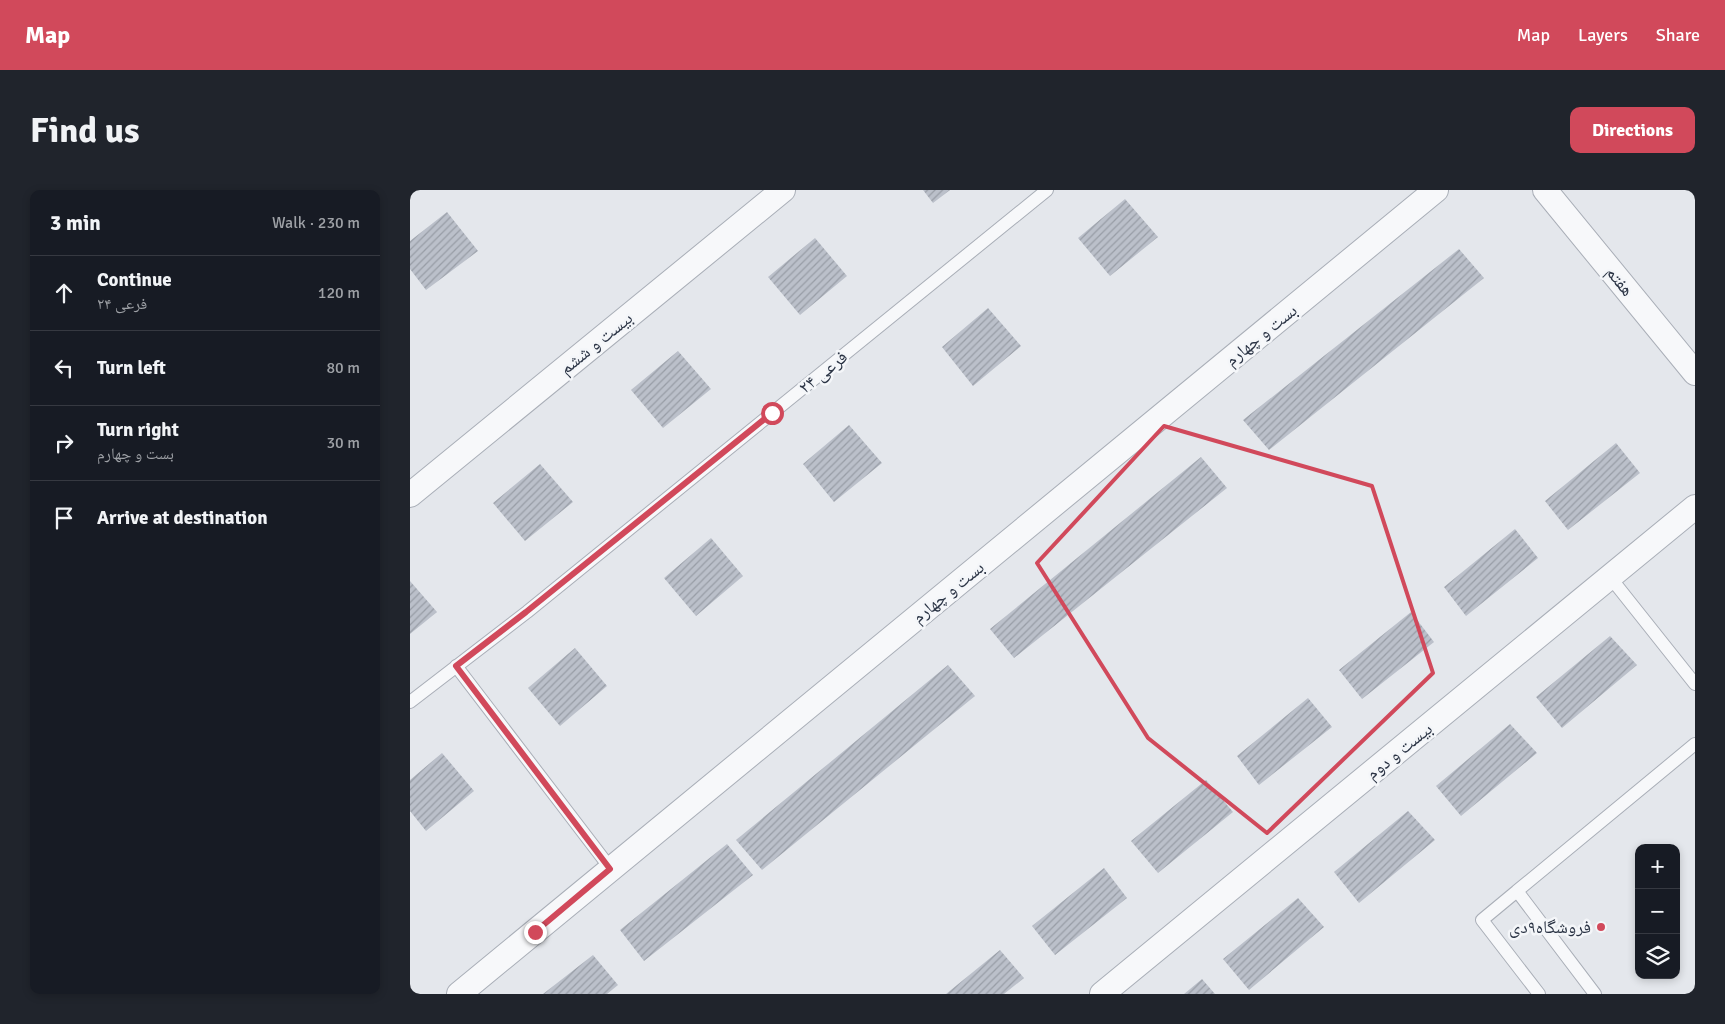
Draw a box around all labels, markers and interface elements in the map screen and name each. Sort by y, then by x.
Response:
text: Map [25,20,70,50]
text: Map [1517,24,1550,46]
text: Layers [1578,24,1628,46]
text: Share [1656,24,1700,46]
button: Directions [1570,107,1695,153]
text: Find us [30,109,140,152]
text: 3 min [50,210,101,236]
text: Walk · 230 m [272,213,360,233]
street label: هفتم [1601,262,1639,301]
text: Continue [97,268,172,292]
icon: ahead [50,279,78,307]
text: 120 m [318,283,360,303]
text: فرعی ۲۴ [97,294,147,314]
street label: بست و چهارم [1220,299,1302,372]
street label: بیست و ششم [555,307,638,380]
street label: فرعی ۲۴ [794,346,852,398]
icon: left [50,354,78,382]
text: Turn left [97,356,166,380]
text: 80 m [326,358,360,378]
route start [761,402,784,425]
text: Turn right [97,418,179,442]
icon: right [50,429,78,457]
text: 30 m [326,433,360,453]
text: بست و چهارم [97,444,174,464]
icon: arrive [50,504,78,532]
text: Arrive at destination [97,506,268,530]
street label: بست و چهارم [907,556,989,629]
street label: بیست و دوم [1361,718,1437,785]
map controls [1635,844,1680,979]
button: + [1635,844,1680,889]
button: − [1635,889,1680,934]
place label: فروشگاه۹دی [1509,916,1591,938]
route end [524,921,547,944]
marker: فروشگاه۹دی [1595,921,1607,933]
button: layers [1635,934,1680,979]

